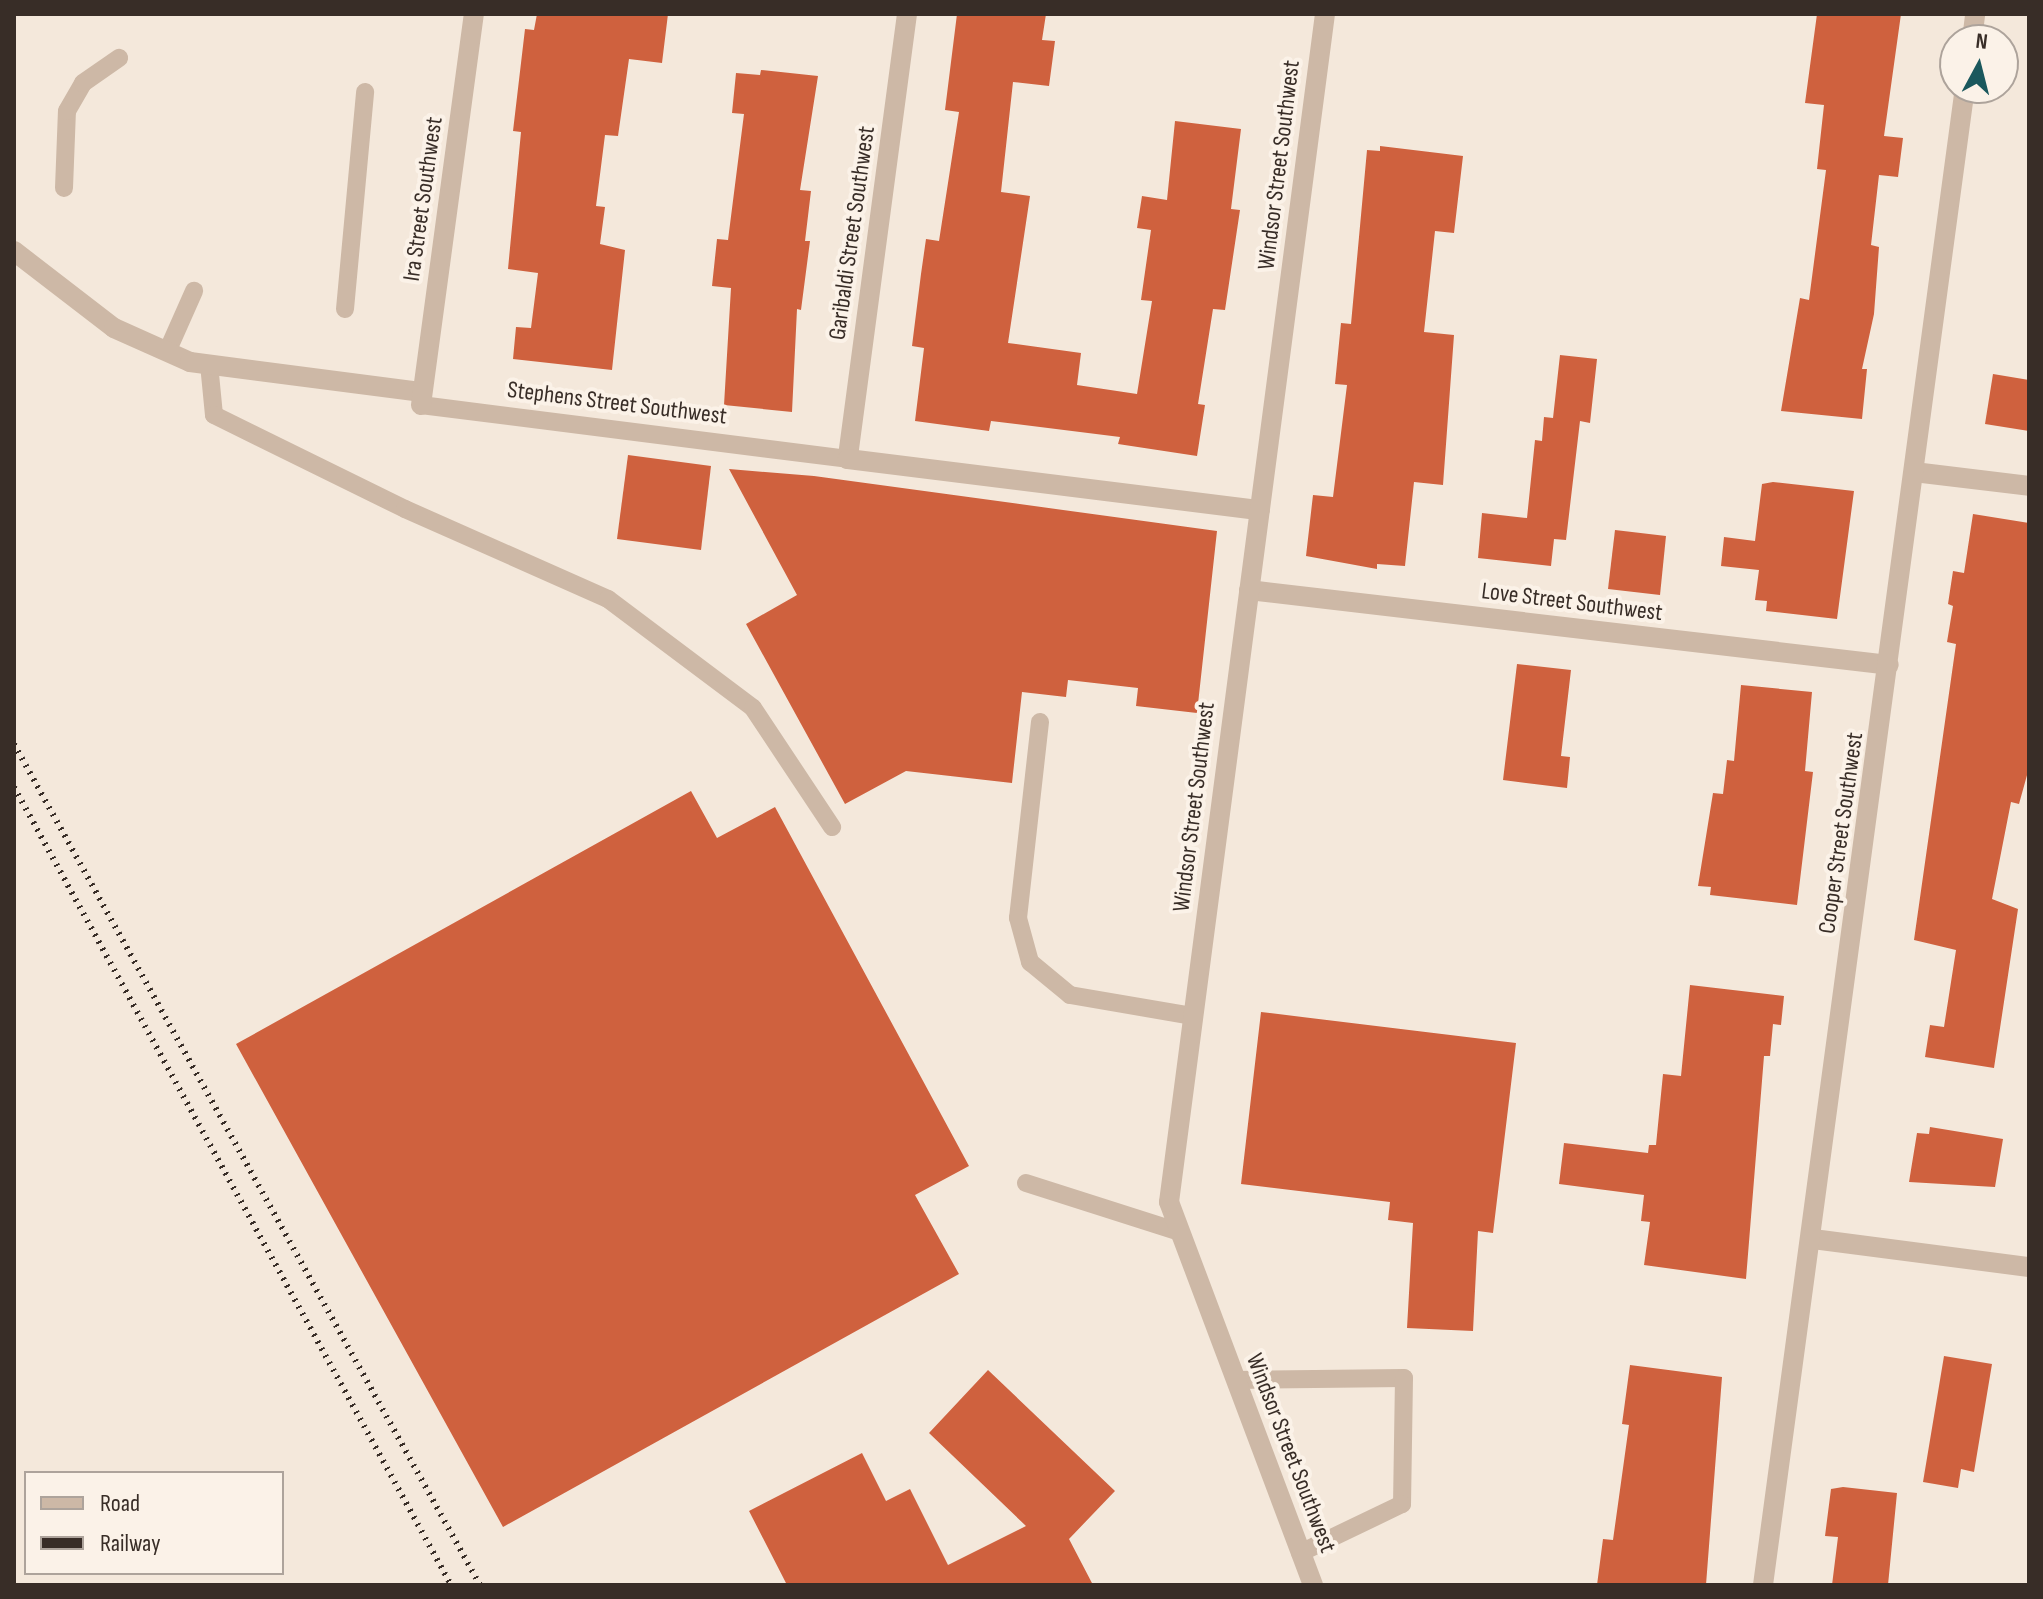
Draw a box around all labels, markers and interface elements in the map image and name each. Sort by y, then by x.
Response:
north arrow [1939,24,2019,104]
text: N [1974,28,1989,56]
street label: Windsor Street Southwest [1252,59,1306,271]
street label: Ira Street Southwest [397,115,449,283]
street label: Garibaldi Street Southwest [823,124,881,342]
street label: Stephens Street Southwest [506,375,728,431]
street label: Love Street Southwest [1480,577,1664,627]
street label: Windsor Street Southwest [1167,701,1221,913]
street label: Cooper Street Southwest [1813,731,1869,935]
street label: Windsor Street Southwest [1240,1349,1342,1557]
legend [24,1471,284,1575]
text: Road [100,1489,140,1518]
text: Railway [100,1529,160,1558]

